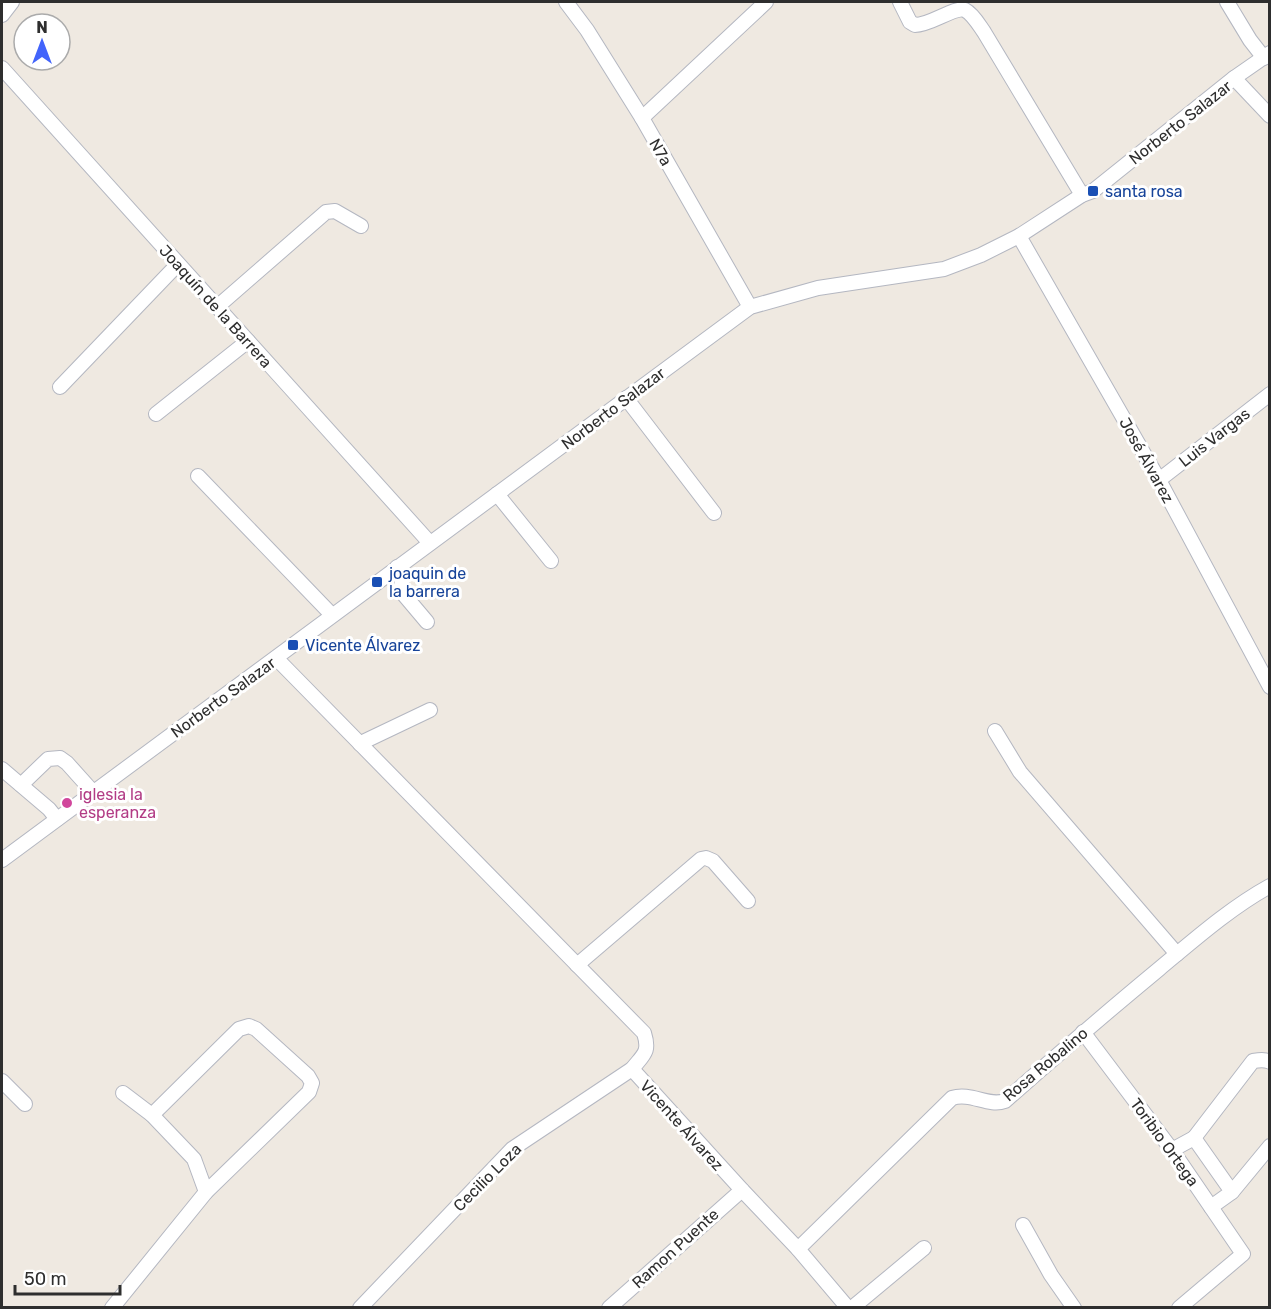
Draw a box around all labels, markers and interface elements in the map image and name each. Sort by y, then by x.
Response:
north arrow [12,12,72,72]
text: N [36,18,48,37]
street label: Norberto Salazar [1125,76,1235,168]
street label: N7a [645,135,676,169]
place label: santa rosa [1105,182,1183,201]
marker: santa rosa [1086,184,1100,198]
street label: Joaquín de la Barrera [155,241,276,372]
street label: Norberto Salazar [558,363,669,454]
street label: Luis Vargas [1175,404,1254,471]
street label: José Álvarez [1115,414,1178,506]
place label: joaquin de la barrera [388,564,466,601]
marker: joaquin de la barrera [370,575,384,589]
place label: Vicente Álvarez [305,636,420,655]
marker: Vicente Álvarez [286,638,300,652]
street label: Norberto Salazar [167,653,279,742]
place label: iglesia la esperanza [79,785,156,822]
marker: iglesia la esperanza [60,796,74,810]
street label: Rosa Robalino [999,1023,1092,1105]
street label: Vicente Álvarez [636,1076,727,1175]
street label: Toribio Ortega [1126,1095,1203,1190]
street label: Cecilio Loza [449,1139,525,1215]
street label: Ramon Puente [628,1204,723,1292]
scale bar [15,1258,120,1296]
text: 50 m [24,1268,67,1290]

